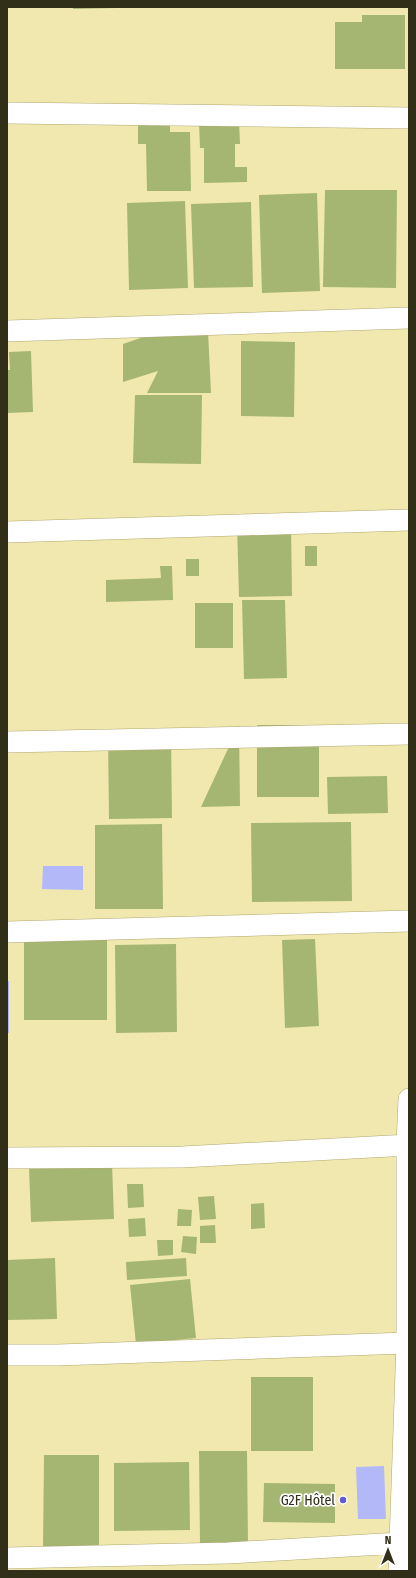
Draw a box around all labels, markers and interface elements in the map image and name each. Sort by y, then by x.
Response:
place label: G2F Hôtel [281,1492,335,1509]
marker: G2F Hôtel [338,1495,348,1505]
north arrow [368,1530,408,1570]
text: N [385,1534,391,1547]

